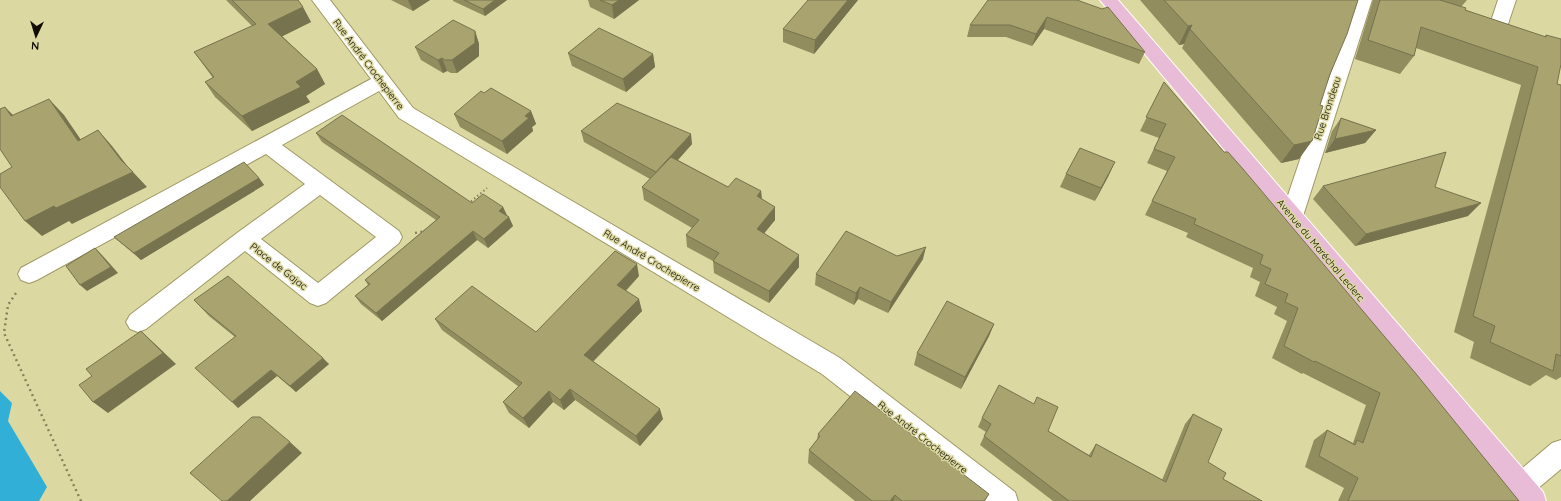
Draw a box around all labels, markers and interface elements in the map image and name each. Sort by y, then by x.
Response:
north arrow [16,16,56,56]
street label: Rue André Crochepierre [330,16,407,113]
text: N [31,39,40,53]
street label: Rue Brondeau [1311,75,1344,142]
street label: Avenue du Maréchal Leclerc [1274,196,1367,304]
street label: Rue André Crochepierre [601,226,703,295]
street label: Place de Gajac [247,240,310,293]
street label: Rue André Crochepierre [875,398,971,477]

